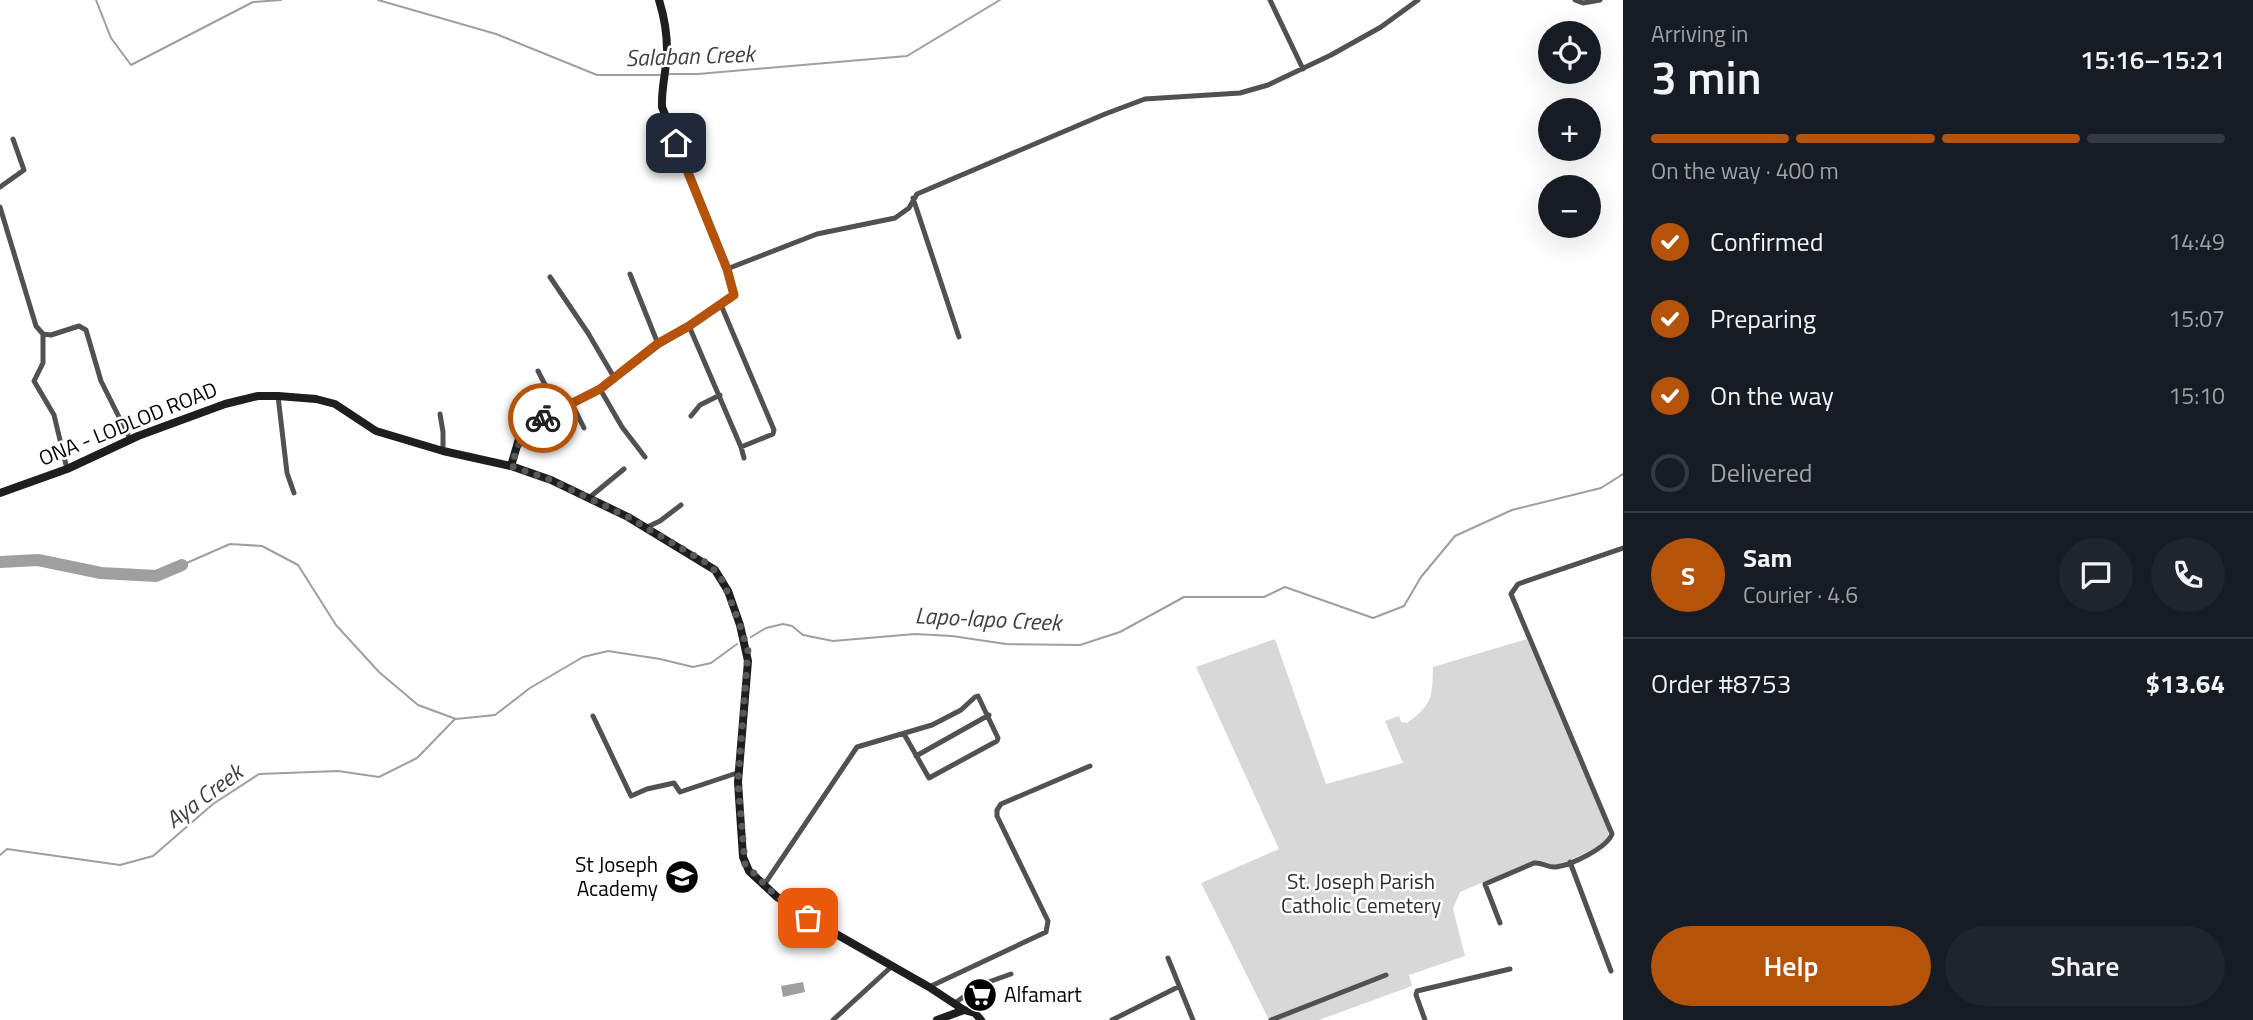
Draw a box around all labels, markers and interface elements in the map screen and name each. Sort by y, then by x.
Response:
text: Arriving in [1651,16,1748,51]
map controls [1538,21,1601,238]
button: locate [1538,21,1601,84]
water label: Salaban Creek [625,36,758,75]
text: 15:16–15:21 [2080,40,2225,79]
text: 3 min [1651,42,1762,112]
button: + [1538,98,1601,161]
pin [646,113,706,173]
icon: home [657,124,695,162]
text: On the way · 400 m [1651,153,1839,188]
button: − [1538,175,1601,238]
text: Confirmed [1710,222,1824,261]
icon: check [1651,223,1689,261]
text: 14:49 [2168,224,2225,259]
text: Preparing [1710,299,1816,338]
icon: check [1651,300,1689,338]
text: 15:07 [2168,301,2225,336]
street label: ONA - LODLOD ROAD [33,373,222,474]
text: On the way [1710,376,1834,415]
icon: check [1651,377,1689,415]
text: 15:10 [2168,378,2225,413]
courier [508,383,578,453]
icon: bike [524,399,562,437]
text: Delivered [1710,453,1813,492]
text: Sam [1743,538,1792,577]
button: chat [2059,538,2133,612]
button: phone [2151,538,2225,612]
text: S [1681,556,1695,595]
text: Courier · 4.6 [1743,577,1858,612]
water label: Lapo-lapo Creek [914,597,1065,640]
text: Order #8753 [1651,664,1791,703]
text: $13.64 [2146,664,2225,703]
water label: Aya Creek [158,753,252,836]
place label: St Joseph Academy [575,848,658,904]
school or university icon: St Joseph Academy [663,858,701,896]
park label: St. Joseph Parish Catholic Cemetery [1281,865,1441,921]
pin [778,888,838,948]
icon: bag [789,899,827,937]
button: Help [1651,926,1931,1006]
button: Share [1945,926,2225,1006]
supermarket icon: Alfamart [961,976,999,1014]
place label: Alfamart [1004,978,1082,1010]

